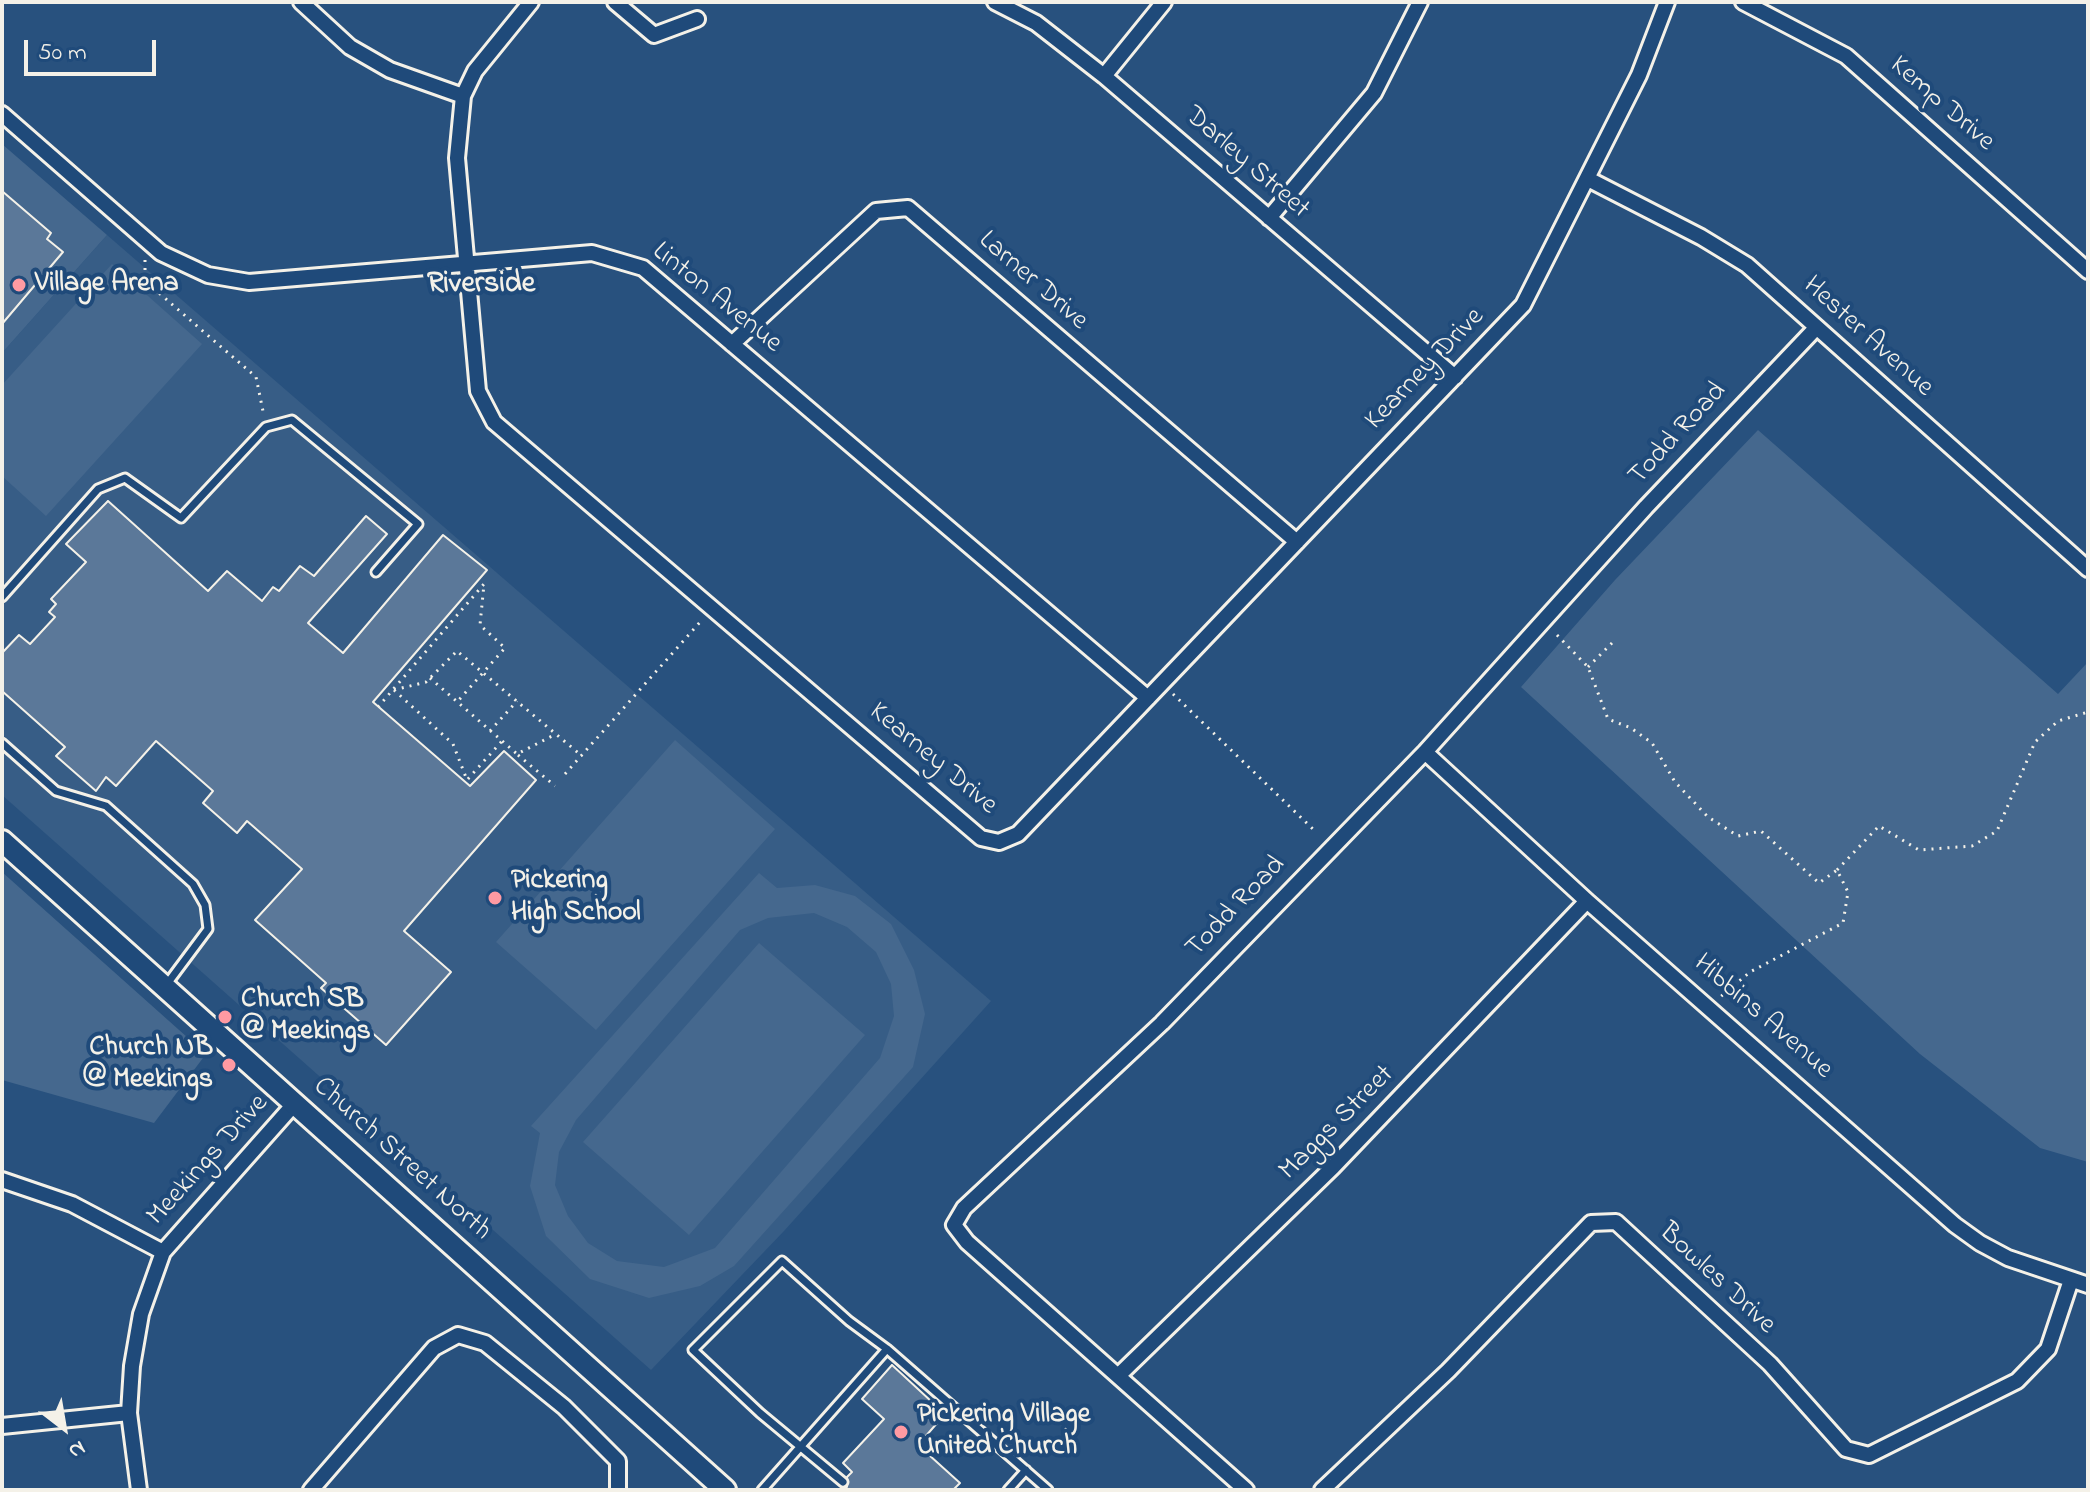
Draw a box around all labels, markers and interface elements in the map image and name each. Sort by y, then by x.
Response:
scale bar [28,24,160,74]
text: 50 m [38,36,87,71]
street label: Kemp Drive [1881,50,2001,160]
street label: Darley Street [1177,101,1315,227]
street label: Larner Drive [970,225,1094,339]
street label: Linton Avenue [644,236,788,362]
place label: Village Arena [35,268,179,302]
district label: Riverside [427,268,535,304]
street label: Hester Avenue [1795,271,1939,405]
marker: Village Arena [10,276,28,294]
street label: Kearney Drive [1359,302,1493,438]
street label: Todd Road [1623,376,1735,494]
street label: Kearney Drive [861,697,1003,823]
street label: Todd Road [1180,850,1294,966]
place label: Pickering High School [511,865,641,931]
marker: Pickering High School [486,889,504,907]
street label: Hibbins Avenue [1685,948,1839,1088]
place label: Church SB @ Meekings [241,984,371,1050]
marker: Church SB @ Meekings [216,1008,234,1026]
place label: Church NB @ Meekings [83,1032,213,1098]
marker: Church NB @ Meekings [220,1056,238,1074]
street label: Maggs Street [1273,1059,1403,1189]
street label: Church Street North [305,1071,497,1249]
street label: Meekings Drive [141,1088,277,1234]
street label: Bowles Drive [1650,1217,1782,1343]
north arrow [24,1388,104,1468]
place label: Pickering Village United Church [917,1399,1090,1465]
marker: Pickering Village United Church [892,1423,910,1441]
text: N [62,1431,91,1466]

